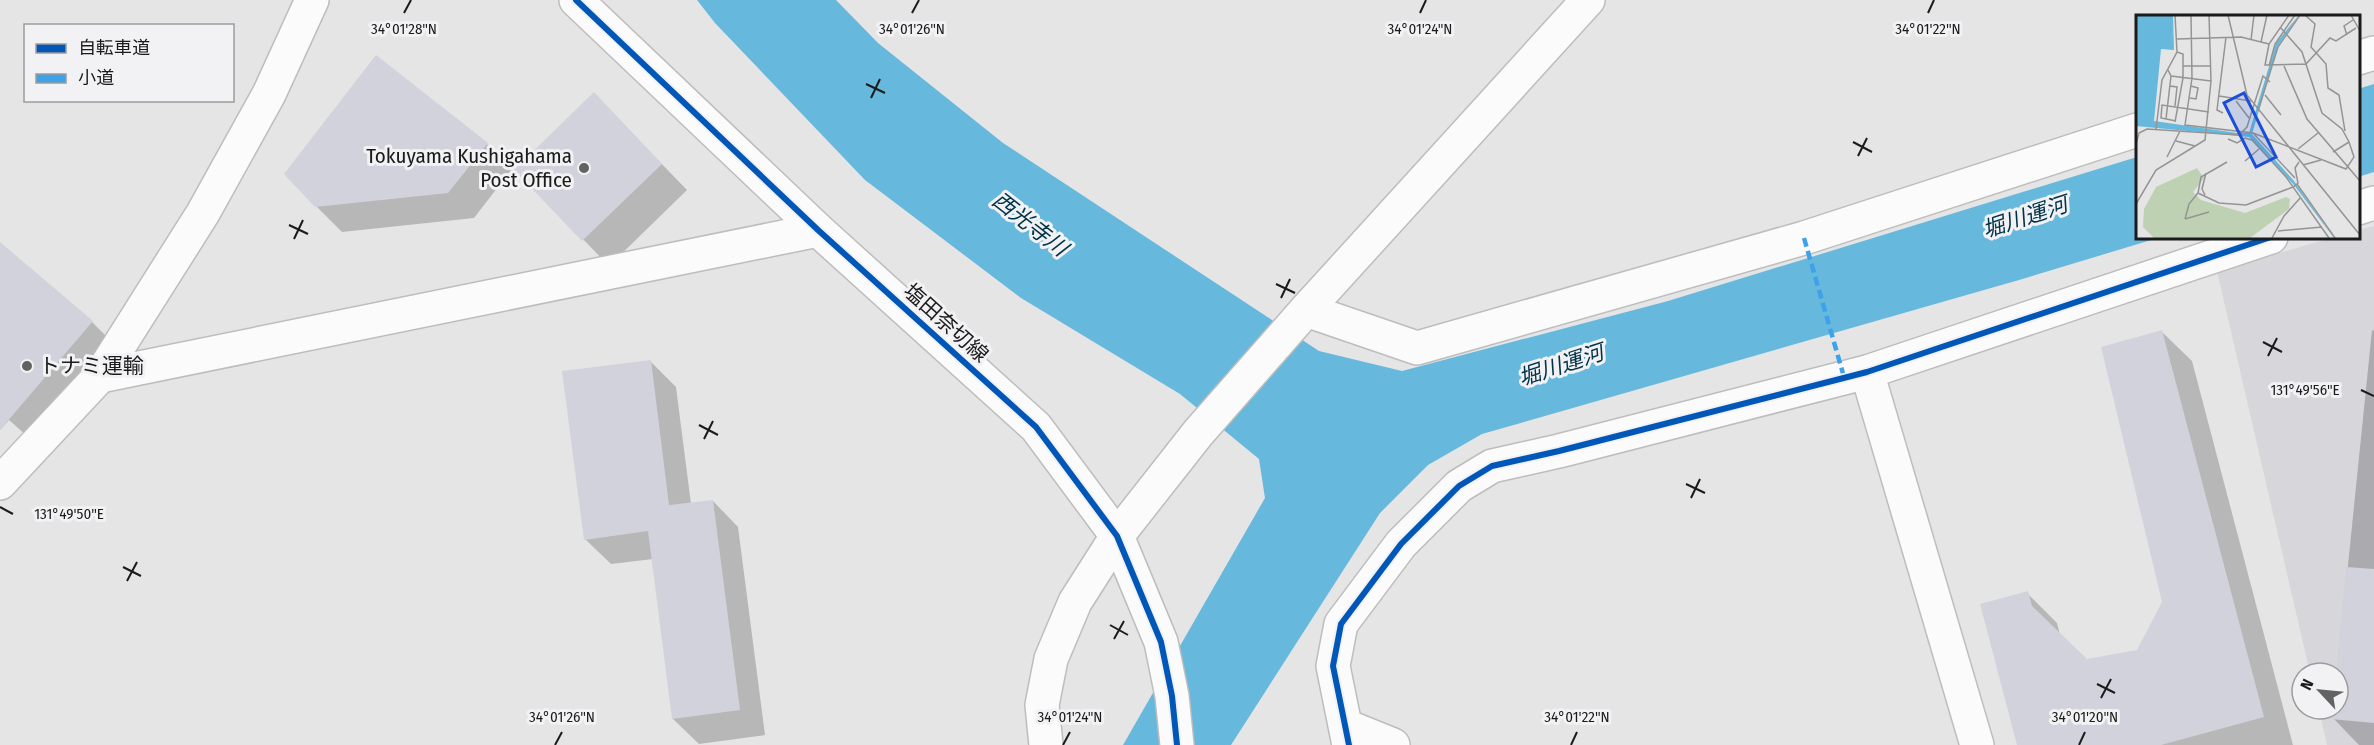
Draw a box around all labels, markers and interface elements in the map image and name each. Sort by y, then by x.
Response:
inset map [2136,15,2359,238]
text: 34°01'28"N [371,20,437,38]
text: 34°01'26"N [879,20,945,38]
text: 34°01'24"N [1388,20,1452,38]
text: 34°01'22"N [1895,20,1961,38]
legend [24,24,234,102]
text: 自転車道 [78,37,150,59]
text: 小道 [78,67,114,89]
place label: Tokuyama Kushigahama Post Office [366,143,572,193]
marker: Tokuyama Kushigahama Post Office [577,161,591,175]
water label: 西光寺川 [987,186,1075,263]
water label: 堀川運河 [1979,189,2075,243]
street label: 塩田奈切線 [898,278,994,368]
water label: 堀川運河 [1515,337,1611,391]
place label: トナミ運輸 [39,353,144,379]
marker: トナミ運輸 [20,359,34,373]
text: 131°49'56"E [2270,381,2340,399]
text: 131°49'50"E [34,505,104,523]
north arrow [2290,661,2350,721]
text: N [2296,676,2318,693]
text: 34°01'26"N [529,708,595,726]
text: 34°01'24"N [1038,708,1102,726]
text: 34°01'22"N [1544,708,1610,726]
text: 34°01'20"N [2052,708,2118,726]

